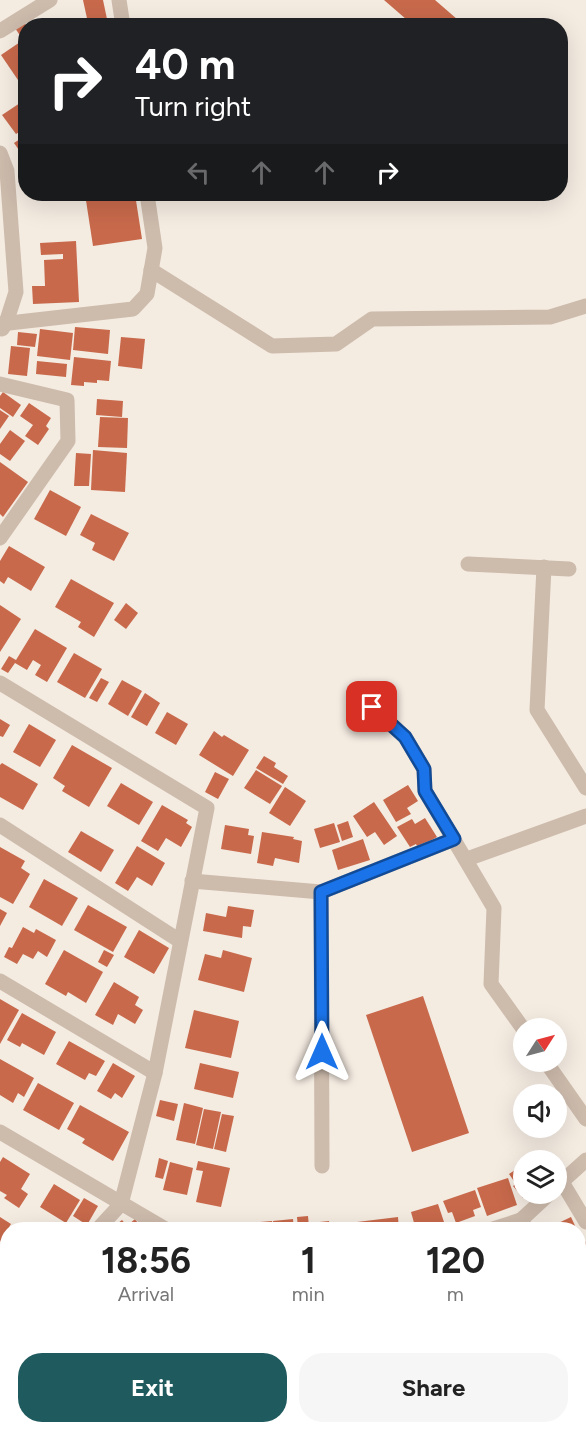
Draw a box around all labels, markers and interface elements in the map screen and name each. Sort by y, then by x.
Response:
text: 40 m [135,39,235,90]
icon: right [36,42,114,120]
text: Turn right [135,90,251,123]
icon: left [182,156,215,189]
icon: ahead [245,156,278,189]
icon: ahead [308,156,341,189]
icon: right [371,156,404,189]
pin [346,681,397,732]
icon: arrive [355,690,388,723]
north arrow [513,1018,567,1072]
map controls [513,1018,567,1204]
position arrow [290,1020,354,1084]
button: sound [513,1084,567,1138]
button: layers [513,1150,567,1204]
text: 18:56 [101,1239,191,1282]
text: 1 [301,1239,316,1282]
text: 120 [426,1239,485,1282]
text: Arrival [118,1282,174,1306]
text: min [292,1282,325,1306]
text: m [447,1282,464,1306]
button: Exit [18,1353,287,1422]
button: Share [299,1353,568,1422]

